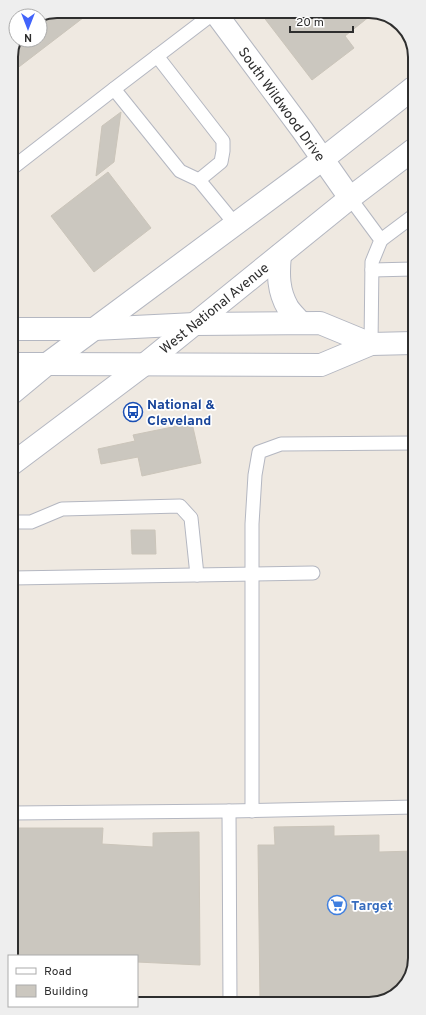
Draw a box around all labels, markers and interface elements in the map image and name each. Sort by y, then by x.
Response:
north arrow [8,8,48,48]
scale bar [290,8,353,34]
text: 20 m [296,15,324,31]
text: N [24,30,32,44]
street label: South Wildwood Drive [234,45,328,165]
street label: West National Avenue [157,260,273,358]
place label: National & Cleveland [147,397,215,430]
bus stop icon: National & Cleveland [122,401,144,423]
supermarket icon: Target [326,894,348,916]
place label: Target [351,898,393,915]
legend [8,955,138,1007]
text: Road [44,964,72,980]
text: Building [44,984,88,1000]

